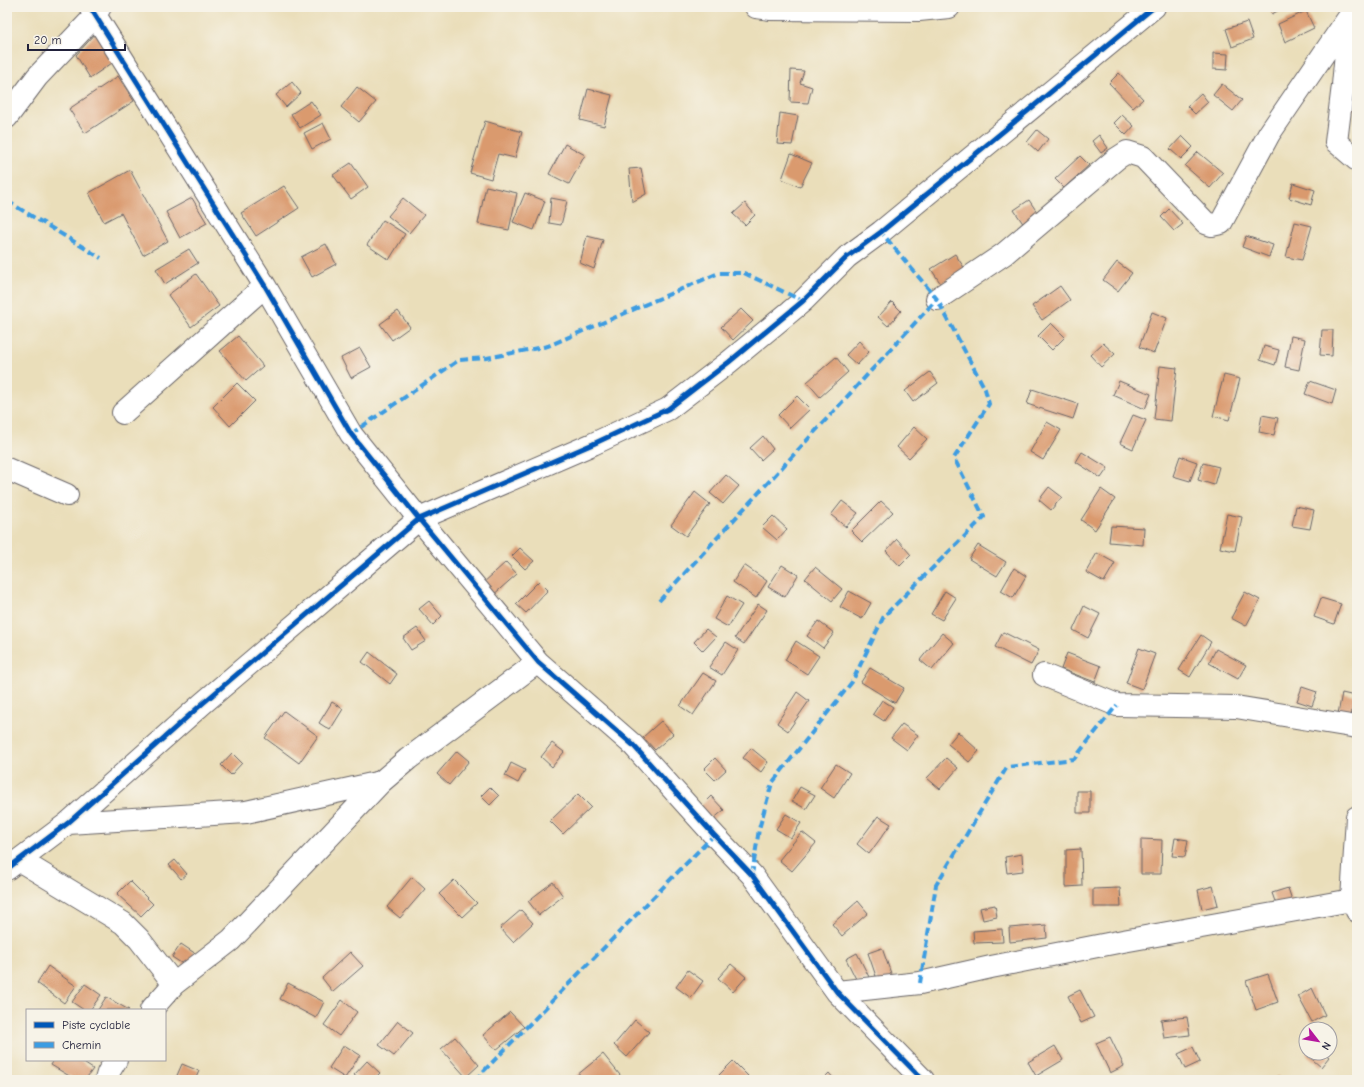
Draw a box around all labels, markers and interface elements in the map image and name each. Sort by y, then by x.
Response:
scale bar [28,26,125,52]
text: 20 m [34,33,62,47]
legend [26,1009,166,1061]
text: Piste cyclable [62,1018,130,1032]
north arrow [1298,1021,1338,1061]
text: Chemin [62,1038,101,1052]
text: N [1319,1039,1334,1052]

